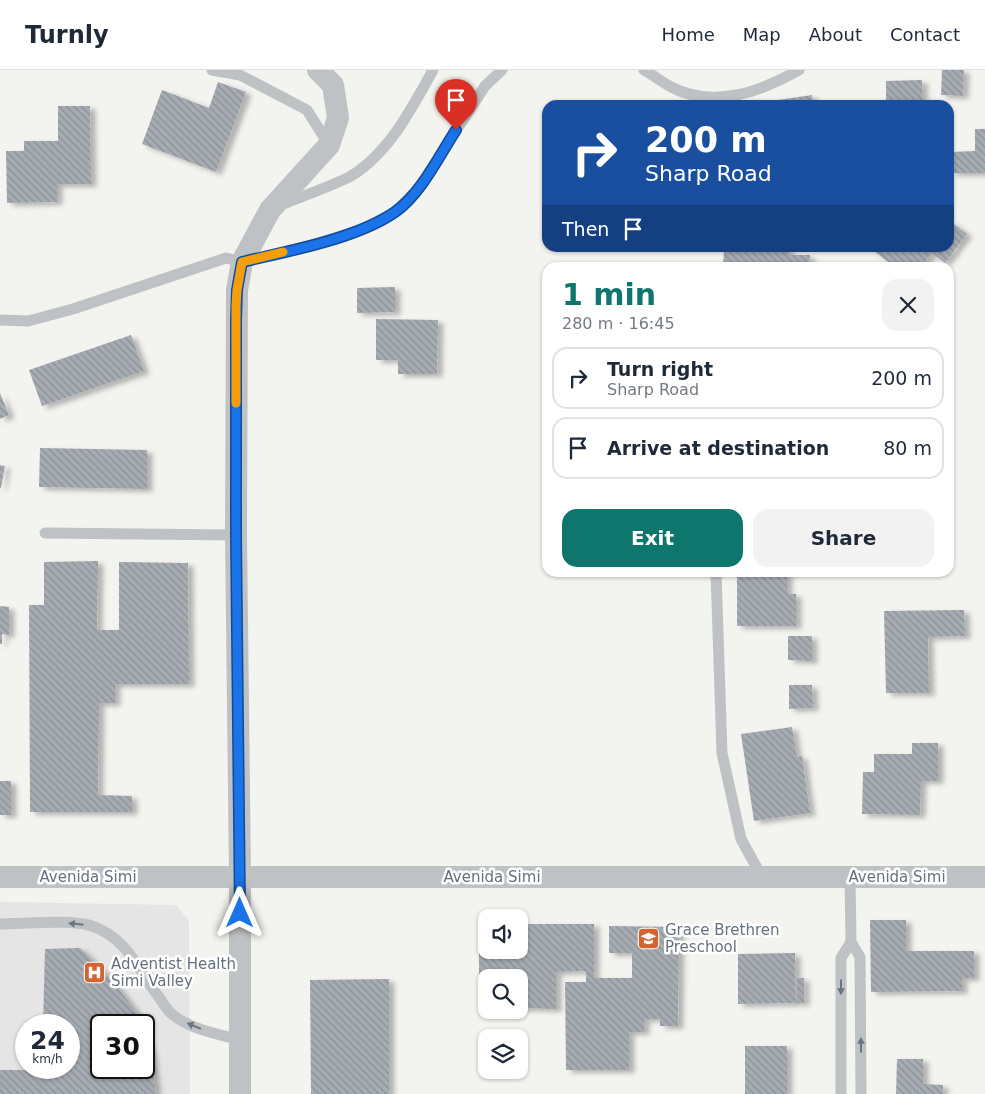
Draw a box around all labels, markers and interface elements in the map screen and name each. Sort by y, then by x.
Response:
text: Turnly [25,21,109,49]
text: Home [662,24,715,45]
text: Map [743,24,781,45]
text: About [809,24,862,45]
text: Contact [890,24,960,45]
pin [435,79,477,130]
icon: arrive [442,86,470,114]
icon: right [562,120,627,185]
text: 200 m [645,120,767,160]
text: Sharp Road [645,161,772,186]
icon: arrive [619,215,647,243]
text: Then [562,218,609,240]
text: 1 min [562,277,656,312]
button: close [882,279,934,331]
text: 280 m · 16:45 [562,314,675,333]
text: Turn right [607,358,713,380]
icon: right [564,364,592,392]
text: 200 m [871,367,932,389]
text: Sharp Road [607,380,699,399]
icon: arrive [564,434,592,462]
text: Arrive at destination [607,437,829,459]
text: 80 m [883,437,932,459]
button: Exit [562,509,743,567]
button: Share [753,509,934,567]
street label: Avenida Simi [39,868,137,886]
street label: Avenida Simi [443,868,541,886]
street label: Avenida Simi [848,868,946,886]
position arrow [213,886,265,938]
map controls [478,909,528,1079]
button: sound [478,909,528,959]
one-way arrow [68,920,84,928]
place label: Grace Brethren Preschool [665,921,780,956]
school or university icon: Grace Brethren Preschool [637,927,661,951]
place label: Adventist Health Simi Valley [111,955,236,990]
hospital icon: Adventist Health Simi Valley [83,961,107,985]
button: search [478,969,528,1019]
one-way arrow [837,980,845,996]
speed limit sign: 30 [90,1014,155,1079]
one-way arrow [186,1022,201,1030]
text: 24 [30,1026,65,1055]
button: layers [478,1029,528,1079]
one-way arrow [857,1037,865,1053]
text: km/h [32,1052,63,1066]

